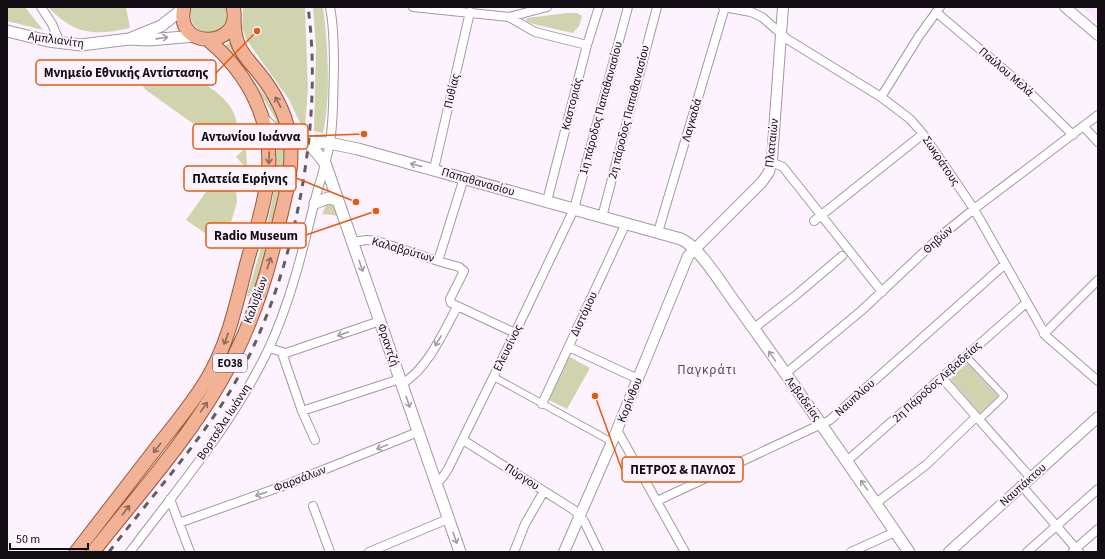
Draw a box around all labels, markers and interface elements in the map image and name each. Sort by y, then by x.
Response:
street label: Αμπλιανίτη [27,28,85,52]
one-way arrow [155,34,168,42]
street label: 1η πάροδος Παπαθανασίου [575,39,627,177]
street label: 2η πάροδος Παπαθανασίου [604,43,654,181]
street label: Παύλου Μελά [975,43,1037,101]
callout: Μνημείο Εθνικής Αντίστασης [36,60,216,85]
text: Μνημείο Εθνικής Αντίστασης [44,64,209,82]
street label: Πυθίας [440,72,464,110]
street label: Καστοριάς [557,76,587,132]
one-way arrow [274,96,281,108]
street label: Λαγκαδά [678,96,706,144]
street label: Πλαταιών [761,117,783,168]
callout: Αντωνίου Ιωάννα [193,124,308,149]
text: Αντωνίου Ιωάννα [201,128,301,146]
street label: Σωκράτους [918,133,964,189]
one-way arrow [265,151,273,164]
one-way arrow [410,160,423,168]
street label: Παπαθανασίου [439,163,517,201]
callout: Πλατεία Ειρήνης [184,166,296,191]
text: Πλατεία Ειρήνης [192,170,288,188]
street label: Θηβών [919,222,957,258]
callout: Radio Museum [206,223,306,248]
text: Radio Museum [214,227,298,245]
street label: Καλαβρύτων [370,233,437,267]
one-way arrow [266,257,273,270]
one-way arrow [358,259,365,272]
street label: Καλυβίων [240,274,273,326]
street label: Διστόμου [566,289,602,339]
street label: Φραντζή [373,321,403,369]
street label: Ελευσίνος [489,322,527,374]
one-way arrow [337,331,350,338]
one-way arrow [222,332,230,344]
one-way arrow [434,335,442,346]
street label: 2η Πάροδος Λεβαδείας [889,337,985,427]
one-way arrow [768,351,777,362]
road number: ΕΟ38 [213,354,247,372]
district label: Παγκράτι [677,361,737,379]
street label: Λεβαδείας [781,373,825,425]
street label: Κορίνθου [613,375,647,425]
street label: Ναυπλίου [831,375,879,421]
street label: Βορτσέλα Ιωάννη [193,381,255,463]
one-way arrow [405,395,412,408]
one-way arrow [200,402,208,413]
one-way arrow [153,442,161,453]
one-way arrow [376,443,388,451]
callout: ΠΕΤΡΟΣ & ΠΑΥΛΟΣ [622,457,743,482]
street label: Πύργου [501,459,543,495]
street label: Ναυπάκτου [996,459,1050,511]
street label: Φαρσάλων [271,461,329,497]
text: ΠΕΤΡΟΣ & ΠΑΥΛΟΣ [630,461,736,479]
one-way arrow [860,480,868,491]
one-way arrow [255,491,268,498]
one-way arrow [121,505,130,516]
scale bar [10,525,88,551]
text: 50 m [16,531,40,548]
one-way arrow [451,532,459,544]

